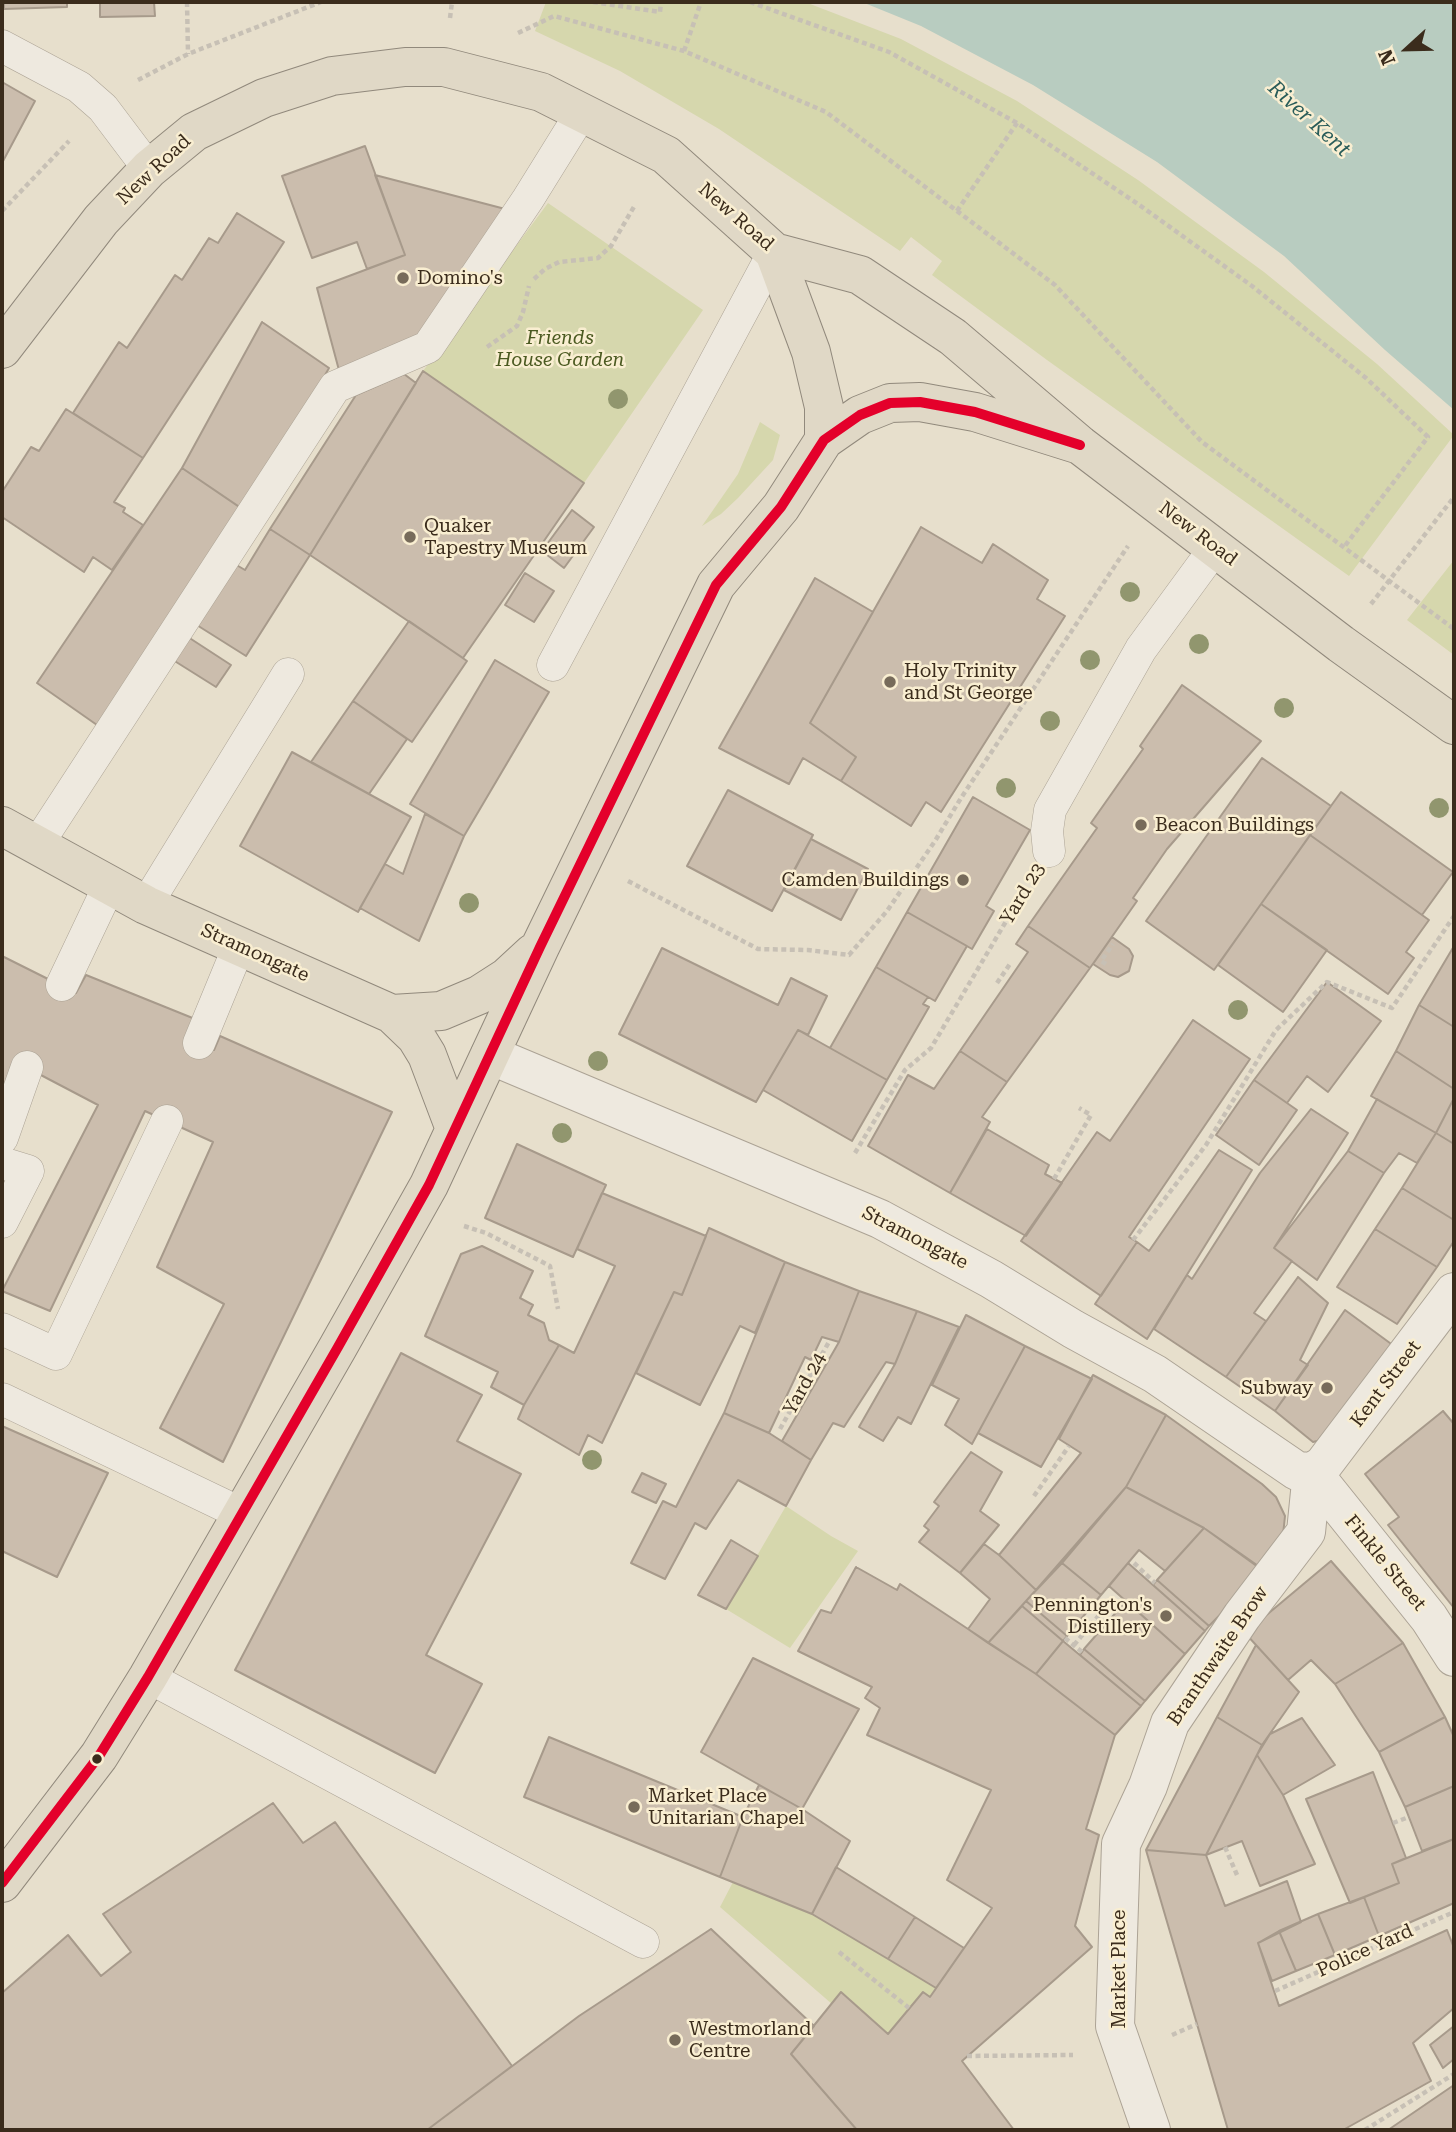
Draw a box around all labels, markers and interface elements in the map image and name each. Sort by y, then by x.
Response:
north arrow [1372,14,1442,84]
text: N [1374,46,1400,68]
water label: River Kent [1263,75,1355,163]
street label: New Road [112,130,196,210]
street label: New Road [694,178,778,256]
place label: Domino's [417,267,503,289]
marker: Domino's [395,270,411,286]
park label: Friends House Garden [496,327,624,371]
street label: New Road [1154,497,1242,571]
place label: Quaker Tapestry Museum [424,515,587,559]
marker: Quaker Tapestry Museum [402,529,418,545]
place label: Holy Trinity and St George [904,660,1033,704]
marker: Holy Trinity and St George [882,674,898,690]
place label: Beacon Buildings [1155,814,1314,836]
marker: Beacon Buildings [1133,817,1149,833]
street label: Yard 23 [996,859,1050,929]
place label: Camden Buildings [782,869,949,891]
marker: Camden Buildings [955,872,971,888]
street label: Stramongate [197,919,313,987]
street label: Stramongate [858,1202,972,1274]
street label: Kent Street [1346,1336,1426,1432]
street label: Yard 24 [779,1349,831,1419]
place label: Subway [1241,1377,1313,1399]
marker: Subway [1319,1380,1335,1396]
street label: Finkle Street [1339,1511,1431,1615]
street label: Branthwaite Brow [1163,1582,1273,1730]
place label: Pennington's Distillery [1033,1594,1152,1638]
marker: Pennington's Distillery [1158,1608,1174,1624]
unlabelled marker [90,1752,104,1766]
place label: Market Place Unitarian Chapel [648,1785,804,1829]
marker: Market Place Unitarian Chapel [626,1799,642,1815]
street label: Market Place [1108,1910,1130,2028]
street label: Police Yard [1313,1920,1417,1982]
place label: Westmorland Centre [689,2018,811,2062]
marker: Westmorland Centre [667,2032,683,2048]

